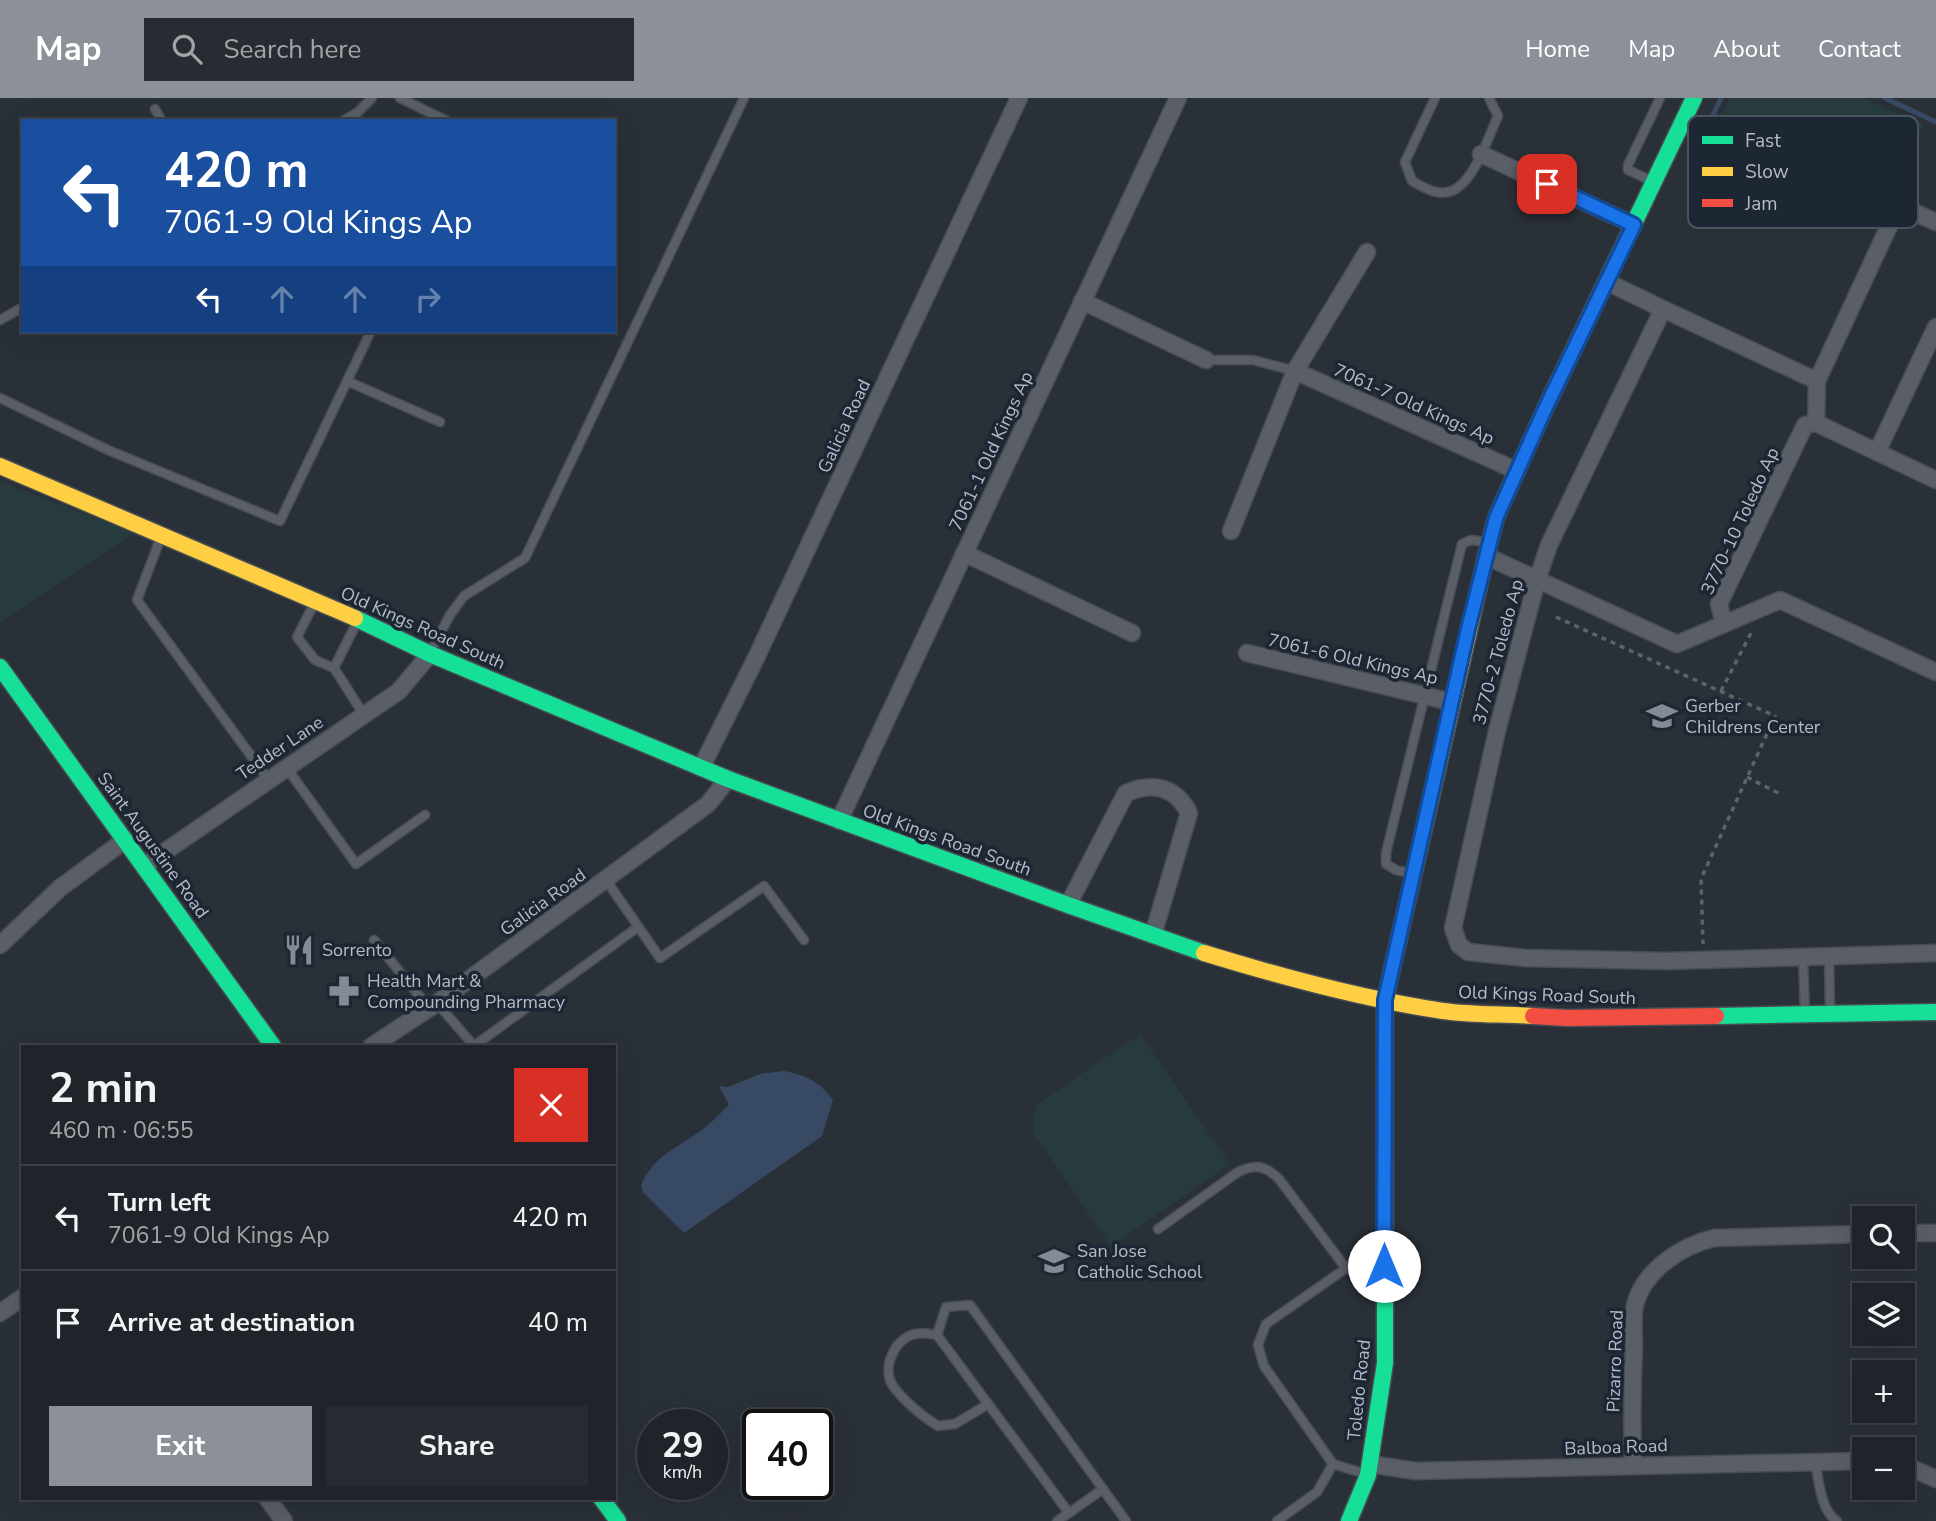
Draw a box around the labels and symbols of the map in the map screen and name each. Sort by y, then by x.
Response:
legend [1688,116,1918,228]
text: Fast [1745,128,1781,154]
pin [1517,154,1577,214]
text: Slow [1745,159,1789,185]
text: Jam [1744,191,1778,217]
street label: 7061-7 Old Kings Ap [1330,358,1498,450]
street label: 7061-1 Old Kings Ap [943,367,1039,535]
street label: Galicia Road [812,375,876,477]
street label: 3770-10 Toledo Ap [1695,443,1785,599]
street label: 3770-2 Toledo Ap [1467,577,1529,727]
street label: Old Kings Road South [337,581,509,675]
street label: 7061-6 Old Kings Ap [1266,628,1440,690]
place label: Gerber Childrens Center [1685,694,1821,739]
school or university icon: Gerber Childrens Center [1645,699,1679,733]
street label: Tedder Lane [232,710,328,786]
street label: Saint Augustine Road [92,767,214,923]
street label: Old Kings Road South [859,798,1035,882]
street label: Galicia Road [495,863,591,941]
restaurant icon: Sorrento [282,933,316,967]
place label: Sorrento [322,938,392,962]
place label: Health Mart & Compounding Pharmacy [367,969,566,1014]
pharmacy icon: Health Mart & Compounding Pharmacy [327,974,361,1008]
street label: Old Kings Road South [1458,980,1636,1010]
position arrow [1347,1229,1421,1303]
place label: San Jose Catholic School [1077,1239,1203,1284]
school or university icon: San Jose Catholic School [1037,1244,1071,1278]
street label: Pizarro Road [1601,1309,1629,1413]
street label: Toledo Road [1342,1338,1376,1442]
speed limit sign: 40 [742,1409,833,1500]
street label: Balboa Road [1564,1433,1668,1461]

